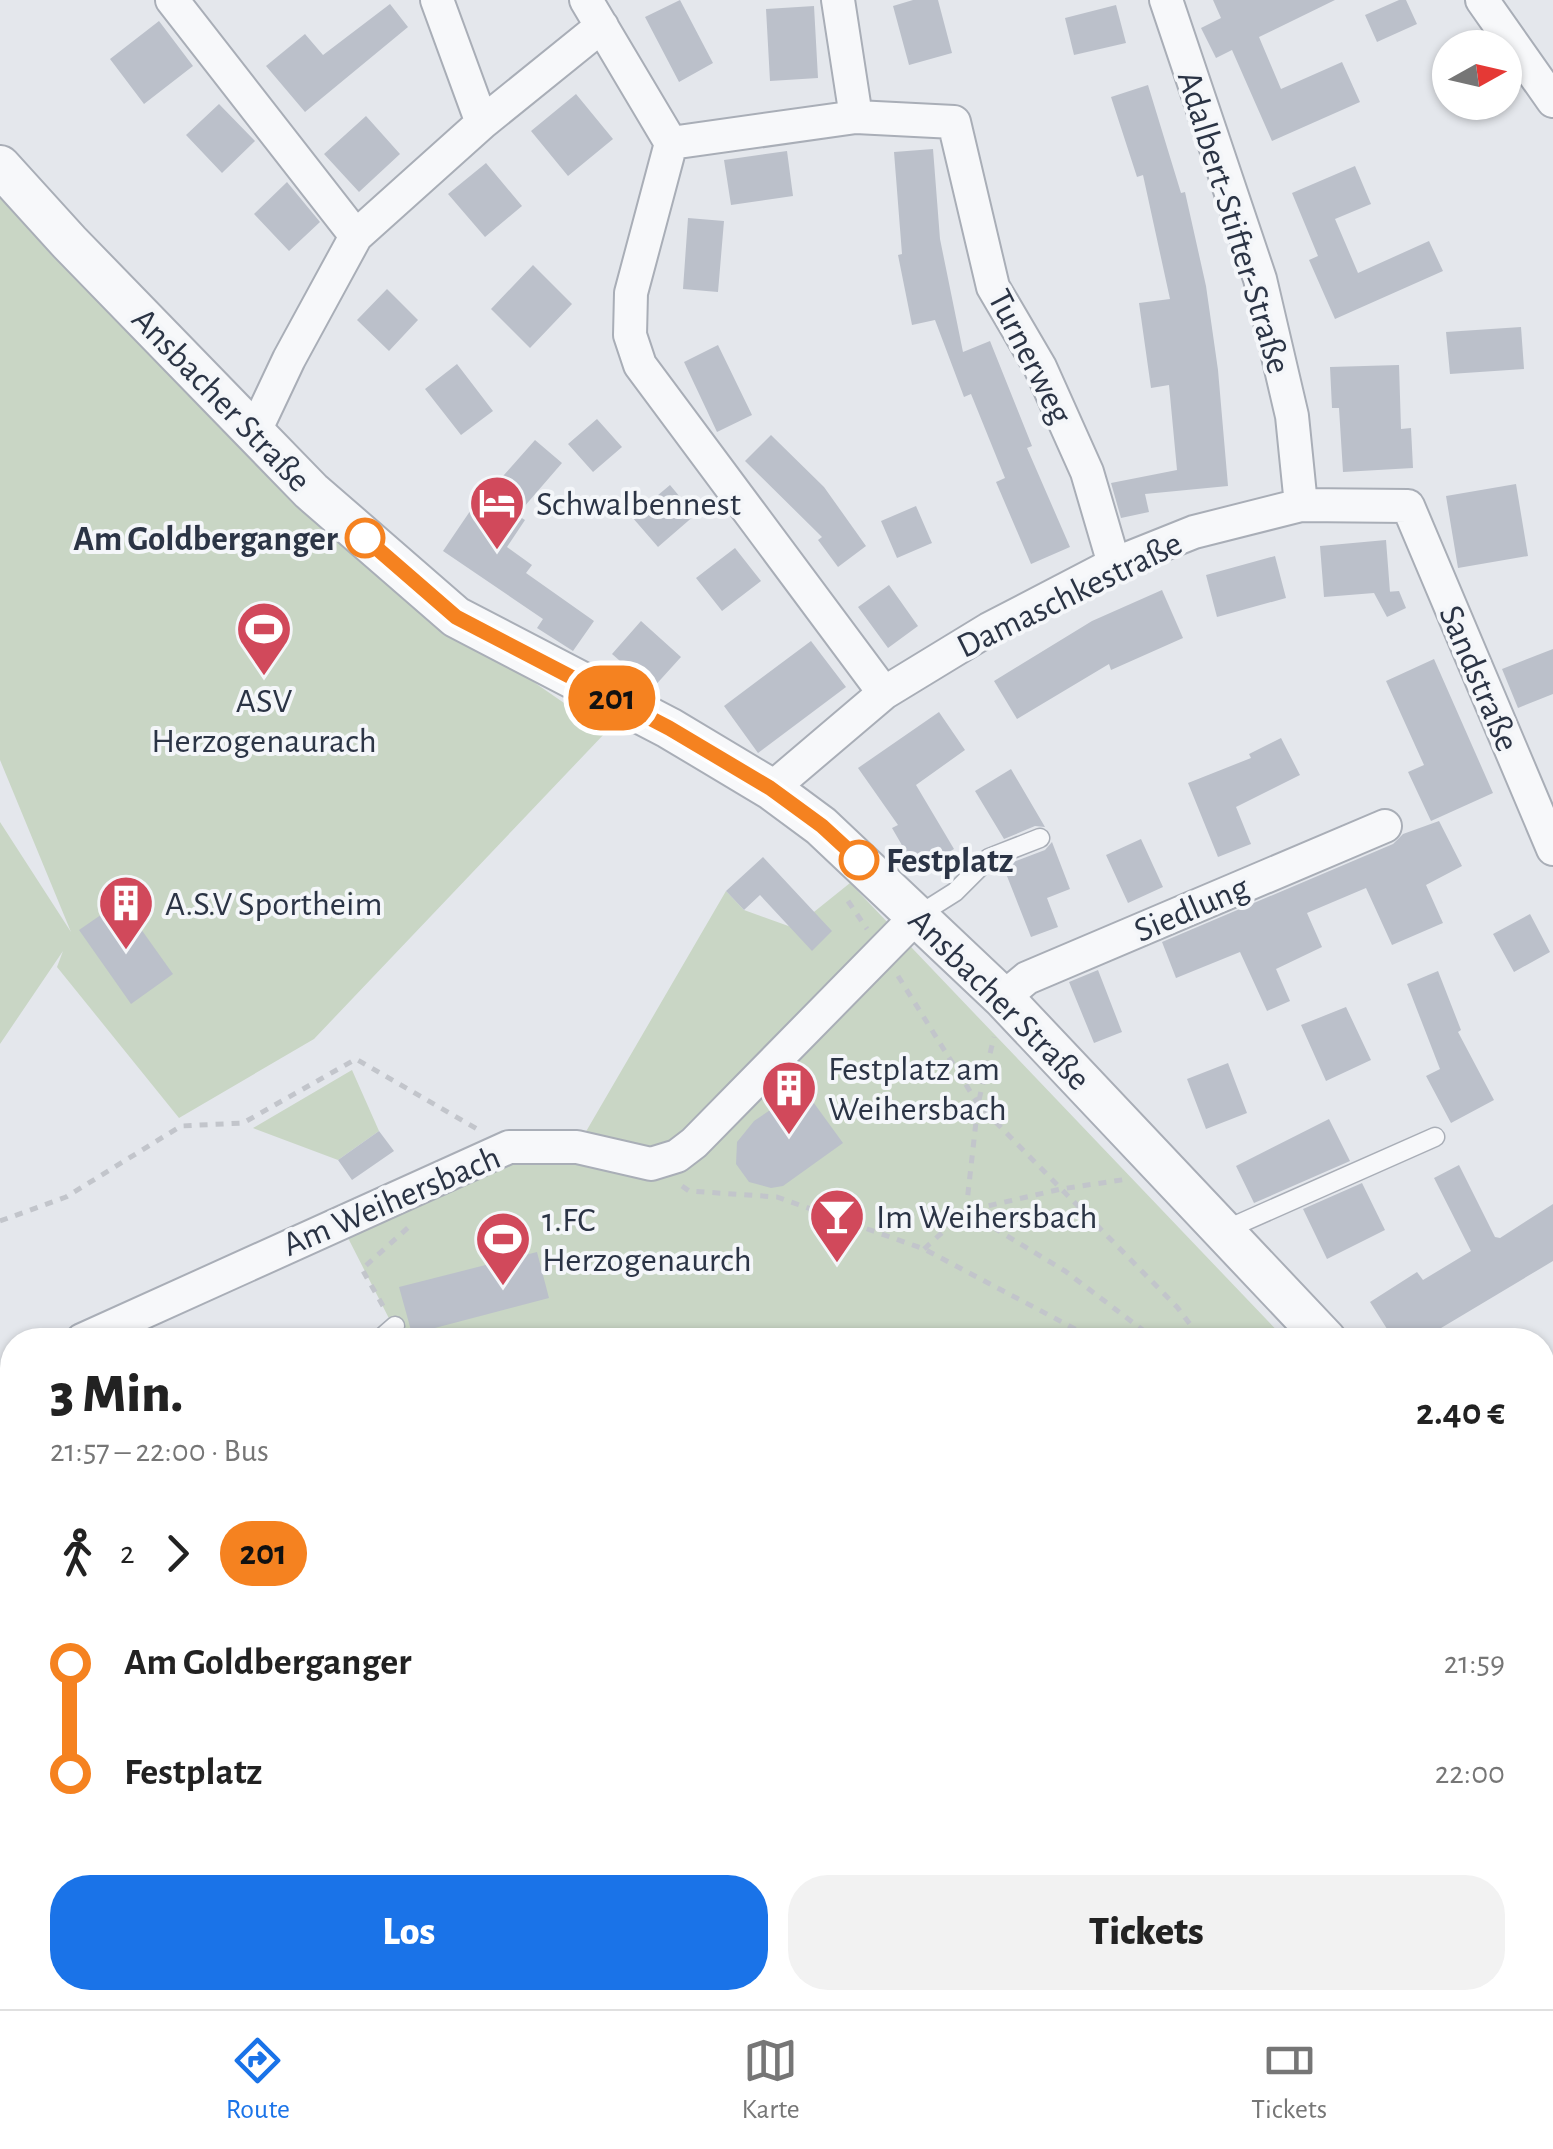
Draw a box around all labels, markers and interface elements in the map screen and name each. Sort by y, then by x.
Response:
north arrow [1432,30,1522,120]
map controls [1432,30,1522,120]
street label: Adalbert-Stifter-Straße [1171,67,1296,378]
street label: Turnerweg [981,284,1078,429]
street label: Ansbacher Straße [125,301,317,499]
hotel icon: Schwalbennest [467,473,527,552]
place label: Schwalbennest [536,487,741,522]
marker: Am Goldberganger [346,519,384,557]
place label: Am Goldberganger [73,522,338,557]
street label: Damaschkestraße [952,526,1188,665]
sports icon: ASV Herzogenaurach [234,599,294,678]
street label: Sandstraße [1432,601,1525,757]
line badge: 201 [554,666,670,730]
text: 201 [588,681,636,716]
place label: ASV Herzogenaurach [151,684,377,759]
marker: Festplatz [840,841,878,879]
place label: Festplatz [886,844,1014,879]
street label: Siedlung [1129,870,1254,949]
building icon: A.S.V Sportheim [96,873,156,952]
place label: A.S.V Sportheim [165,887,382,922]
street label: Ansbacher Straße [902,903,1096,1097]
place label: Festplatz am Weihersbach [828,1052,1007,1127]
building icon: Festplatz am Weihersbach [759,1058,819,1137]
street label: Am Weihersbach [278,1140,505,1263]
bar icon: Im Weihersbach [807,1186,867,1265]
place label: Im Weihersbach [876,1200,1098,1235]
place label: 1.FC Herzogenaurch [542,1203,752,1278]
sports icon: 1.FC Herzogenaurch [473,1209,533,1288]
text: 3 Min. [50,1367,183,1422]
text: 2.40 € [1416,1394,1505,1432]
text: 21:57 – 22:00 · Bus [50,1435,269,1467]
icon: walk [50,1526,105,1581]
icon: forward [150,1526,205,1581]
text: 201 [240,1536,287,1571]
text: 2 [120,1537,135,1569]
text: Am Goldberganger [124,1644,411,1682]
text: 21:59 [1444,1647,1505,1679]
text: Festplatz [124,1754,262,1792]
text: 22:00 [1435,1757,1505,1789]
button: Los [50,1875,768,1990]
button: Tickets [788,1875,1505,1990]
tab: Route [226,2033,290,2127]
tab: Karte [742,2033,800,2127]
tab: Tickets [1251,2033,1327,2127]

